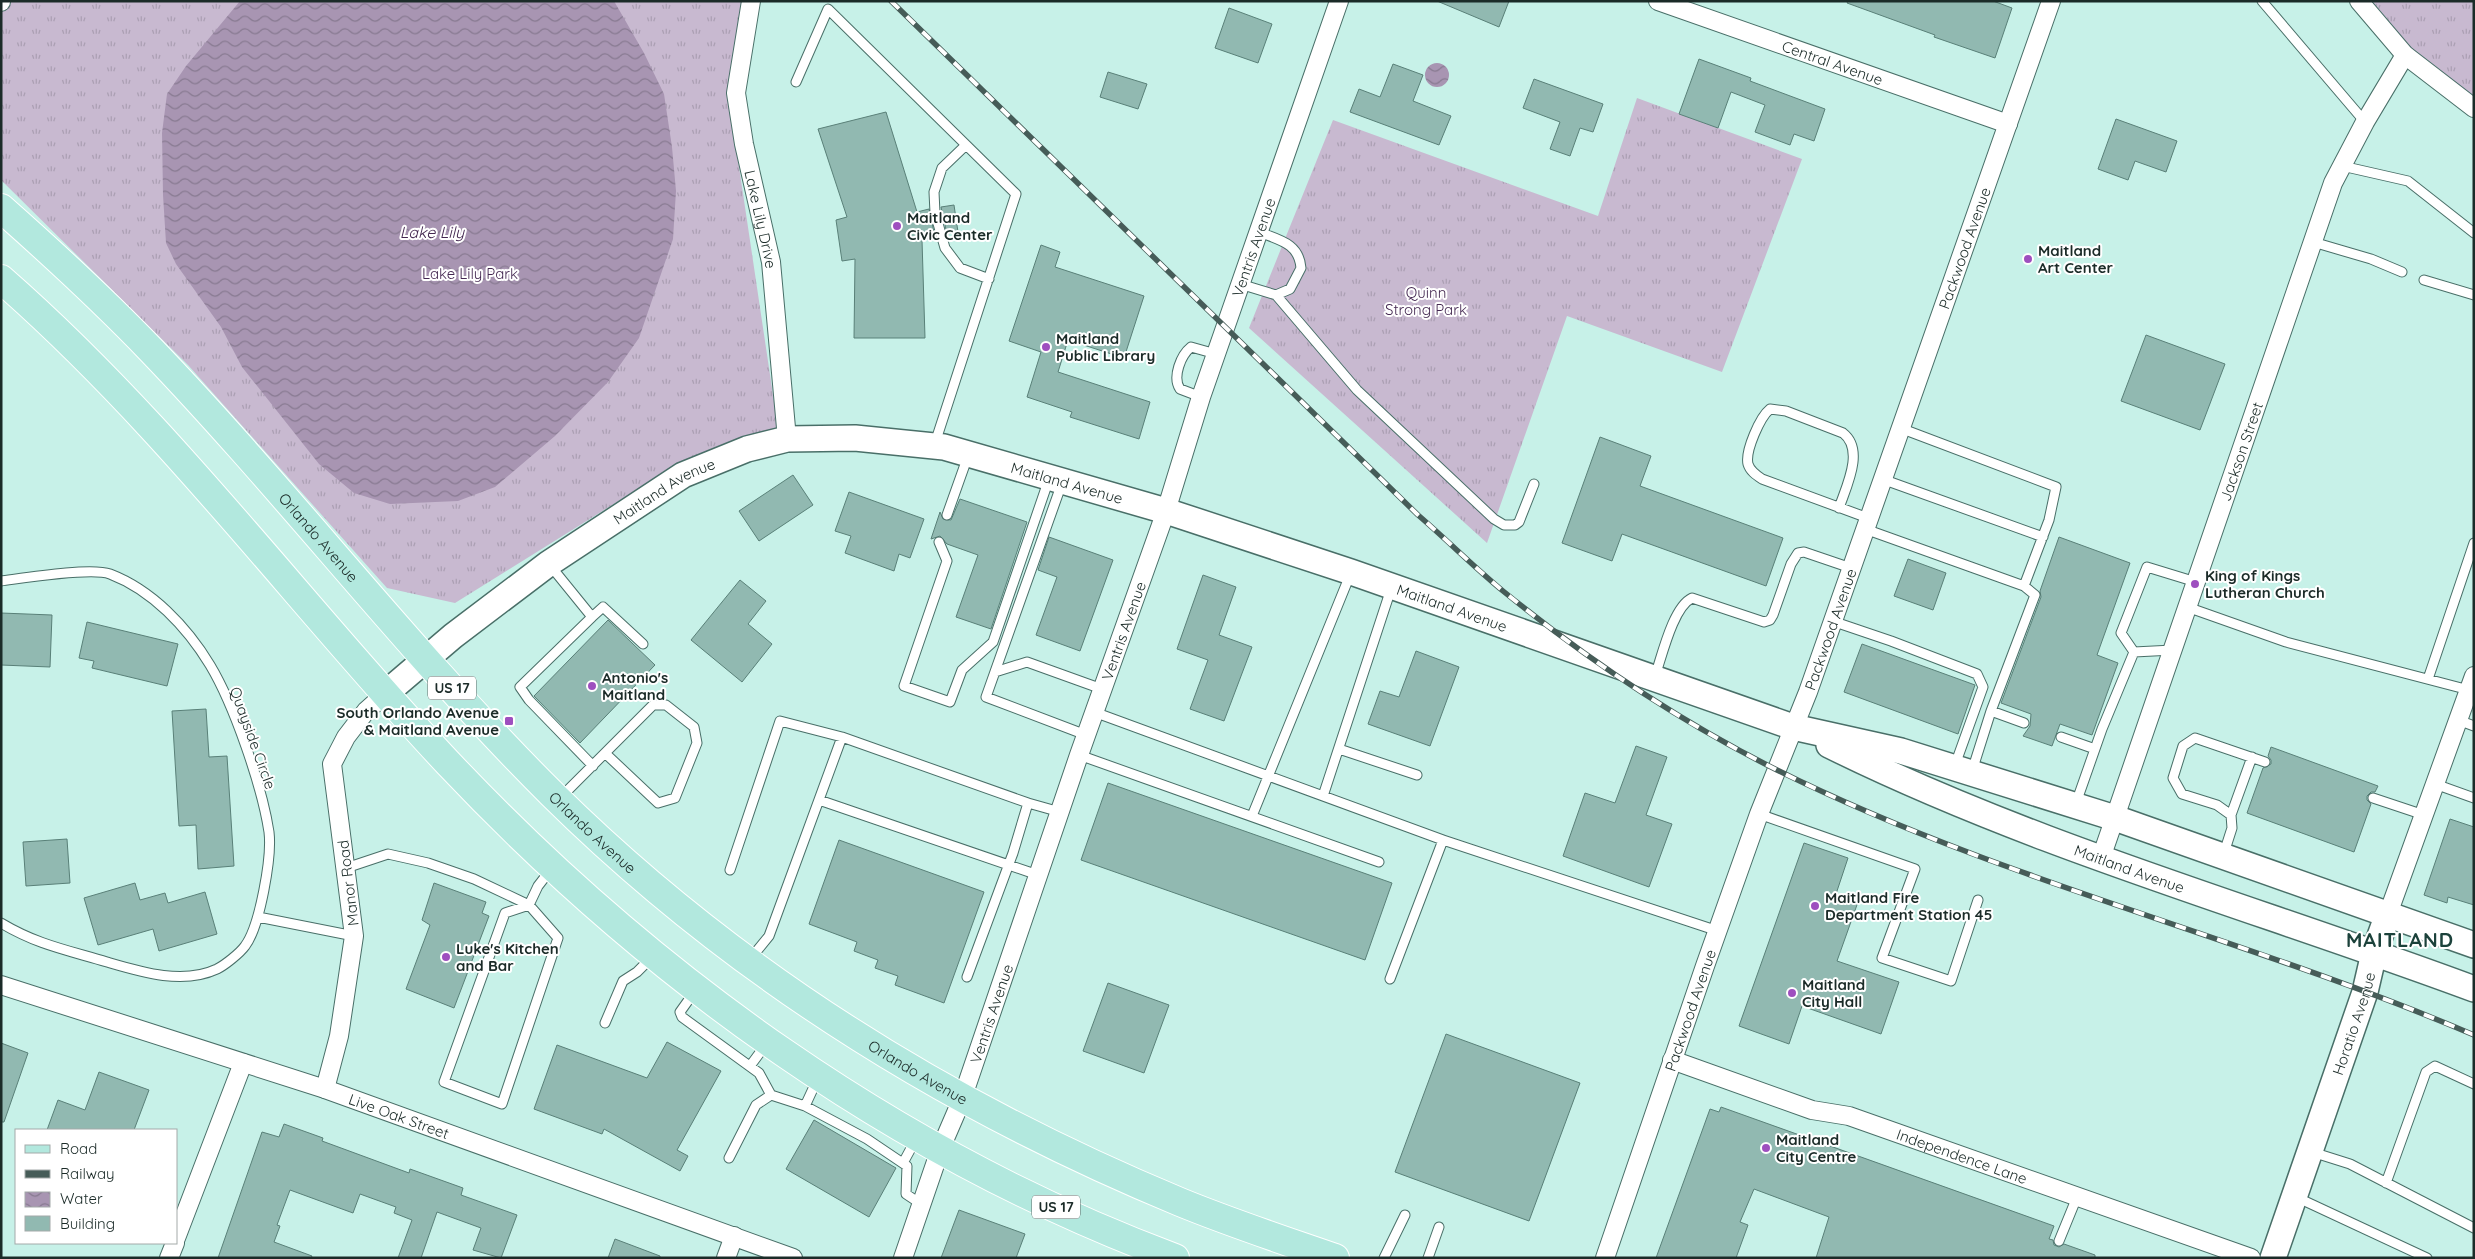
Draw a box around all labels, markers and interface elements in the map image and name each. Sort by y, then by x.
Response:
street label: Central Avenue [1780,36,1886,89]
street label: Lake Lily Drive [741,168,781,269]
street label: Packwood Avenue [1934,185,1994,311]
street label: Ventris Avenue [1227,195,1279,299]
place label: Maitland Civic Center [907,208,993,244]
marker: Maitland Civic Center [891,220,903,232]
water label: Lake Lily [400,222,465,242]
place label: Maitland Art Center [2038,241,2114,277]
marker: Maitland Art Center [2022,253,2034,265]
park label: Lake Lily Park [422,264,518,283]
park label: Quinn Strong Park [1385,283,1467,319]
place label: Maitland Public Library [1056,329,1155,365]
marker: Maitland Public Library [1040,341,1052,353]
street label: Jackson Street [2215,399,2267,503]
street label: Maitland Avenue [609,454,718,528]
street label: Maitland Avenue [1009,457,1125,508]
street label: Orlando Avenue [275,488,363,586]
street label: Packwood Avenue [1800,566,1860,693]
place label: King of Kings Lutheran Church [2205,566,2325,602]
marker: King of Kings Lutheran Church [2189,578,2201,590]
street label: Ventris Avenue [1097,579,1150,683]
street label: Maitland Avenue [1394,579,1510,636]
place label: Antonio's Maitland [602,668,668,704]
road number: US 17 [428,676,476,700]
marker: Antonio's Maitland [586,680,598,692]
street label: Quayside Circle [226,684,280,792]
place label: South Orlando Avenue & Maitland Avenue [337,703,499,739]
marker: South Orlando Avenue & Maitland Avenue [503,715,515,727]
street label: Orlando Avenue [545,787,640,877]
street label: Manor Road [333,839,363,927]
street label: Maitland Avenue [2072,840,2187,897]
place label: Maitland Fire Department Station 45 [1825,888,1992,924]
marker: Maitland Fire Department Station 45 [1809,900,1821,912]
district label: MAITLAND [2346,927,2454,952]
place label: Luke's Kitchen and Bar [456,939,559,975]
street label: Packwood Avenue [1660,947,1720,1074]
marker: Luke's Kitchen and Bar [440,951,452,963]
street label: Ventris Avenue [965,962,1017,1066]
street label: Horatio Avenue [2328,970,2379,1077]
place label: Maitland City Hall [1802,975,1865,1011]
marker: Maitland City Hall [1786,987,1798,999]
street label: Orlando Avenue [865,1035,971,1108]
street label: Live Oak Street [346,1089,452,1143]
street label: Independence Lane [1894,1124,2030,1188]
legend [15,1129,178,1244]
place label: Maitland City Centre [1776,1130,1857,1166]
text: Road [60,1139,97,1158]
marker: Maitland City Centre [1760,1142,1772,1154]
text: Railway [60,1164,115,1183]
text: Water [60,1189,103,1208]
road number: US 17 [1032,1196,1080,1218]
text: Building [60,1214,115,1233]

